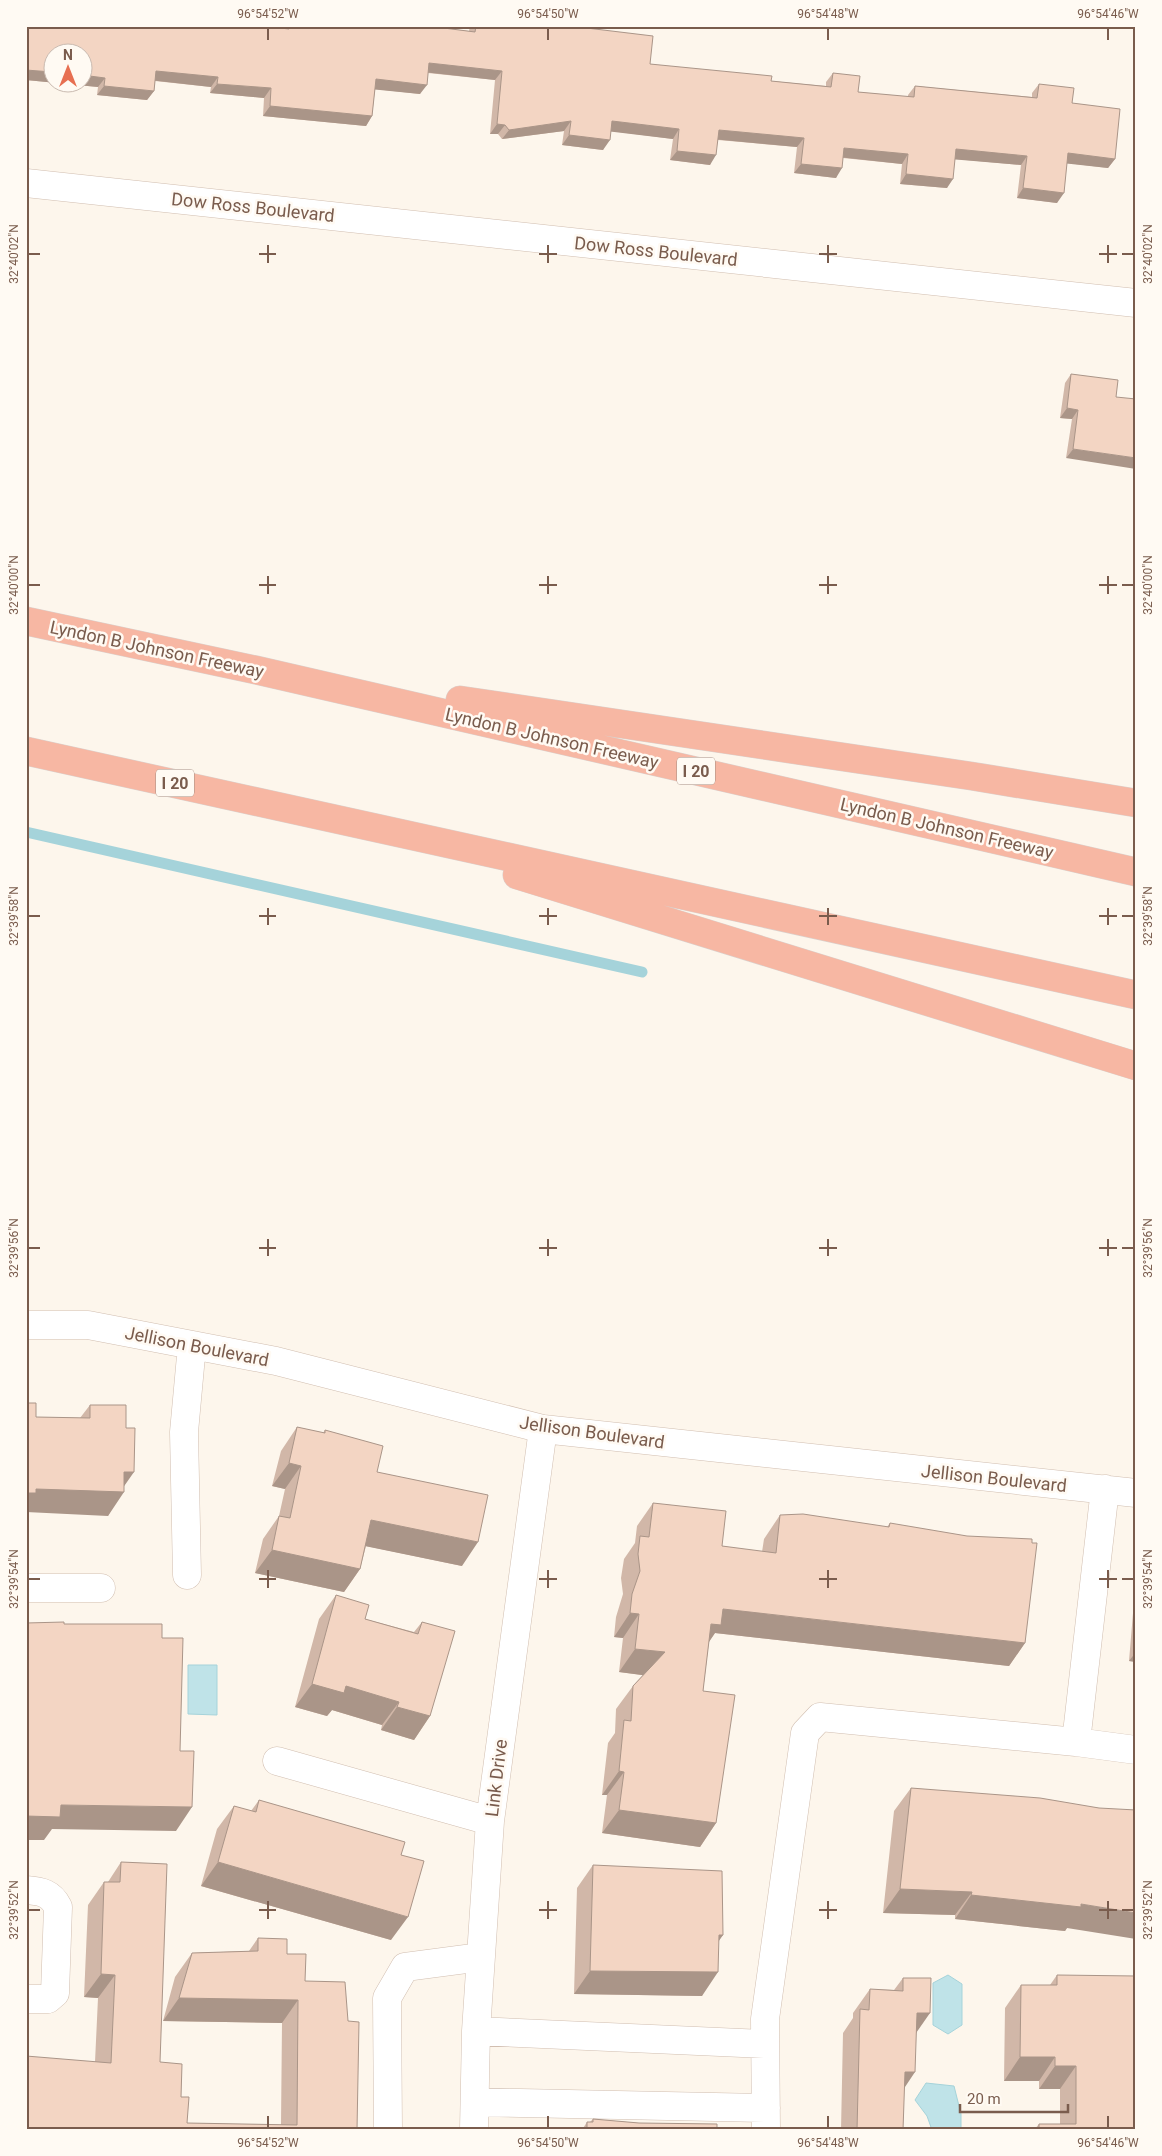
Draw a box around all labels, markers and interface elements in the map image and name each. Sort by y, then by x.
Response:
text: 96°54'52"W [237,7,299,21]
text: 96°54'50"W [517,7,579,21]
text: 96°54'48"W [797,7,859,21]
text: 96°54'46"W [1077,7,1139,21]
north arrow [42,42,92,92]
text: N [63,47,73,63]
street label: Dow Ross Boulevard [170,188,336,226]
text: 32°40'02"N [7,224,21,284]
text: 32°40'02"N [1141,224,1155,284]
street label: Dow Ross Boulevard [573,232,739,270]
text: 32°40'00"N [7,555,21,615]
text: 32°40'00"N [1141,555,1155,615]
street label: Lyndon B Johnson Freeway [48,616,266,682]
street label: Lyndon B Johnson Freeway [443,703,661,773]
road number: I 20 [677,758,715,784]
road number: I 20 [156,770,194,796]
street label: Lyndon B Johnson Freeway [838,793,1056,863]
text: 32°39'58"N [7,886,21,946]
text: 32°39'58"N [1141,886,1155,946]
text: 32°39'56"N [7,1218,21,1278]
text: 32°39'56"N [1141,1218,1155,1278]
street label: Jellison Boulevard [123,1322,271,1370]
street label: Jellison Boulevard [518,1411,666,1453]
street label: Jellison Boulevard [920,1460,1068,1496]
text: 32°39'54"N [7,1549,21,1609]
text: 32°39'54"N [1141,1549,1155,1609]
street label: Link Drive [481,1738,511,1818]
text: 32°39'52"N [7,1880,21,1940]
text: 32°39'52"N [1141,1880,1155,1940]
scale bar [960,2081,1067,2113]
text: 20 m [967,2090,1001,2108]
text: 96°54'52"W [237,2136,299,2150]
text: 96°54'50"W [517,2136,579,2150]
text: 96°54'48"W [797,2136,859,2150]
text: 96°54'46"W [1077,2136,1139,2150]

